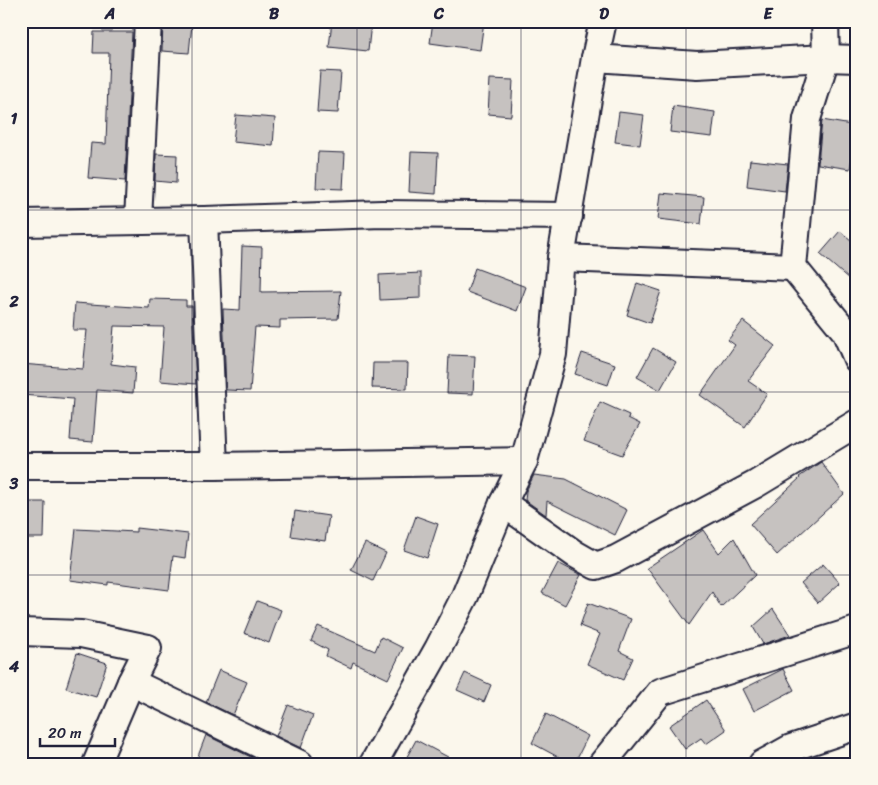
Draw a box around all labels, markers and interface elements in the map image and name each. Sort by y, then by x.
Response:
text: A [104,0,115,28]
text: B [269,0,280,28]
text: C [433,0,445,28]
text: D [599,0,609,28]
text: E [764,0,774,28]
text: 1 [11,104,18,133]
text: 2 [8,287,19,316]
text: 3 [9,469,19,498]
text: 4 [8,652,19,681]
scale bar [40,715,115,747]
text: 20 m [48,720,82,746]

